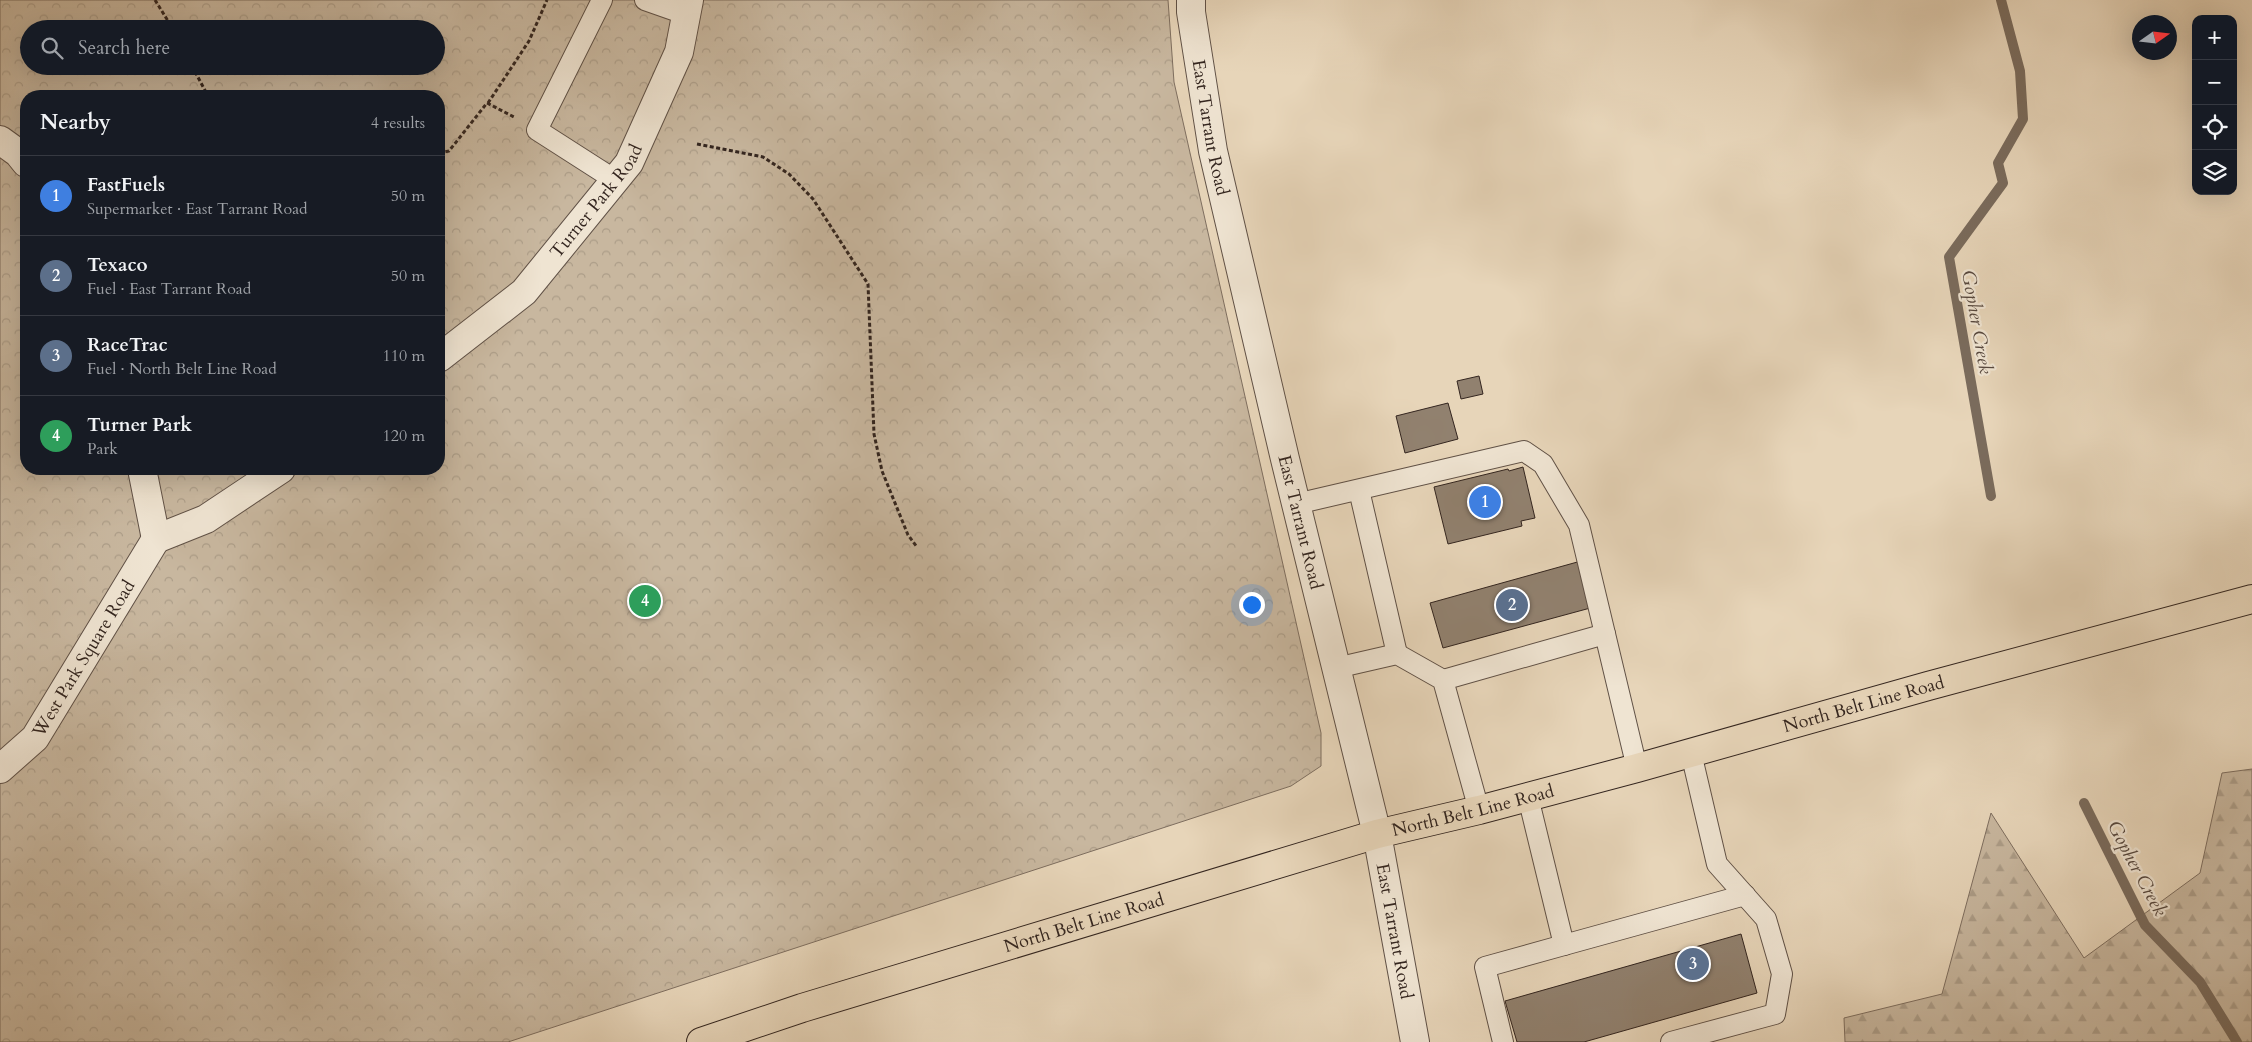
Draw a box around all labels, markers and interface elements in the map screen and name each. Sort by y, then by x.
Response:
north arrow [2132,15,2177,60]
map controls [2192,15,2237,195]
button: + [2192,15,2237,60]
search box [20,20,445,75]
icon: search [38,34,66,62]
text: Search here [78,35,170,61]
street label: East Tarrant Road [1186,58,1235,198]
button: − [2192,60,2237,105]
button: locate [2192,105,2237,150]
text: Nearby [40,108,111,137]
text: 4 results [371,112,425,134]
street label: Turner Park Road [544,140,649,264]
button: layers [2192,150,2237,195]
text: FastFuels [87,172,165,198]
text: 1 [52,185,60,207]
text: 50 m [391,185,425,207]
text: Supermarket · East Tarrant Road [87,198,308,220]
text: Texaco [87,252,148,278]
text: 2 [52,265,60,287]
text: 50 m [391,265,425,287]
water label: Gopher Creek [1955,268,1999,377]
text: Fuel · East Tarrant Road [87,278,251,300]
text: RaceTrac [87,332,168,358]
text: 3 [52,345,60,367]
text: 110 m [383,345,425,367]
text: Fuel · North Belt Line Road [87,358,277,380]
text: Turner Park [87,412,192,438]
text: 4 [52,425,60,447]
text: 120 m [383,425,425,447]
text: Park [87,438,118,460]
street label: East Tarrant Road [1271,452,1329,592]
pin: 1 [1469,483,1501,521]
street label: West Park Square Road [26,575,141,743]
pin: 4 [629,582,661,620]
pin: 2 [1496,586,1528,624]
your location [1239,592,1265,618]
street label: North Belt Line Road [1780,670,1948,739]
street label: North Belt Line Road [1389,778,1557,843]
water label: Gopher Creek [2101,816,2173,921]
street label: East Tarrant Road [1370,861,1419,1002]
street label: North Belt Line Road [1001,887,1168,959]
pin: 3 [1677,945,1709,983]

